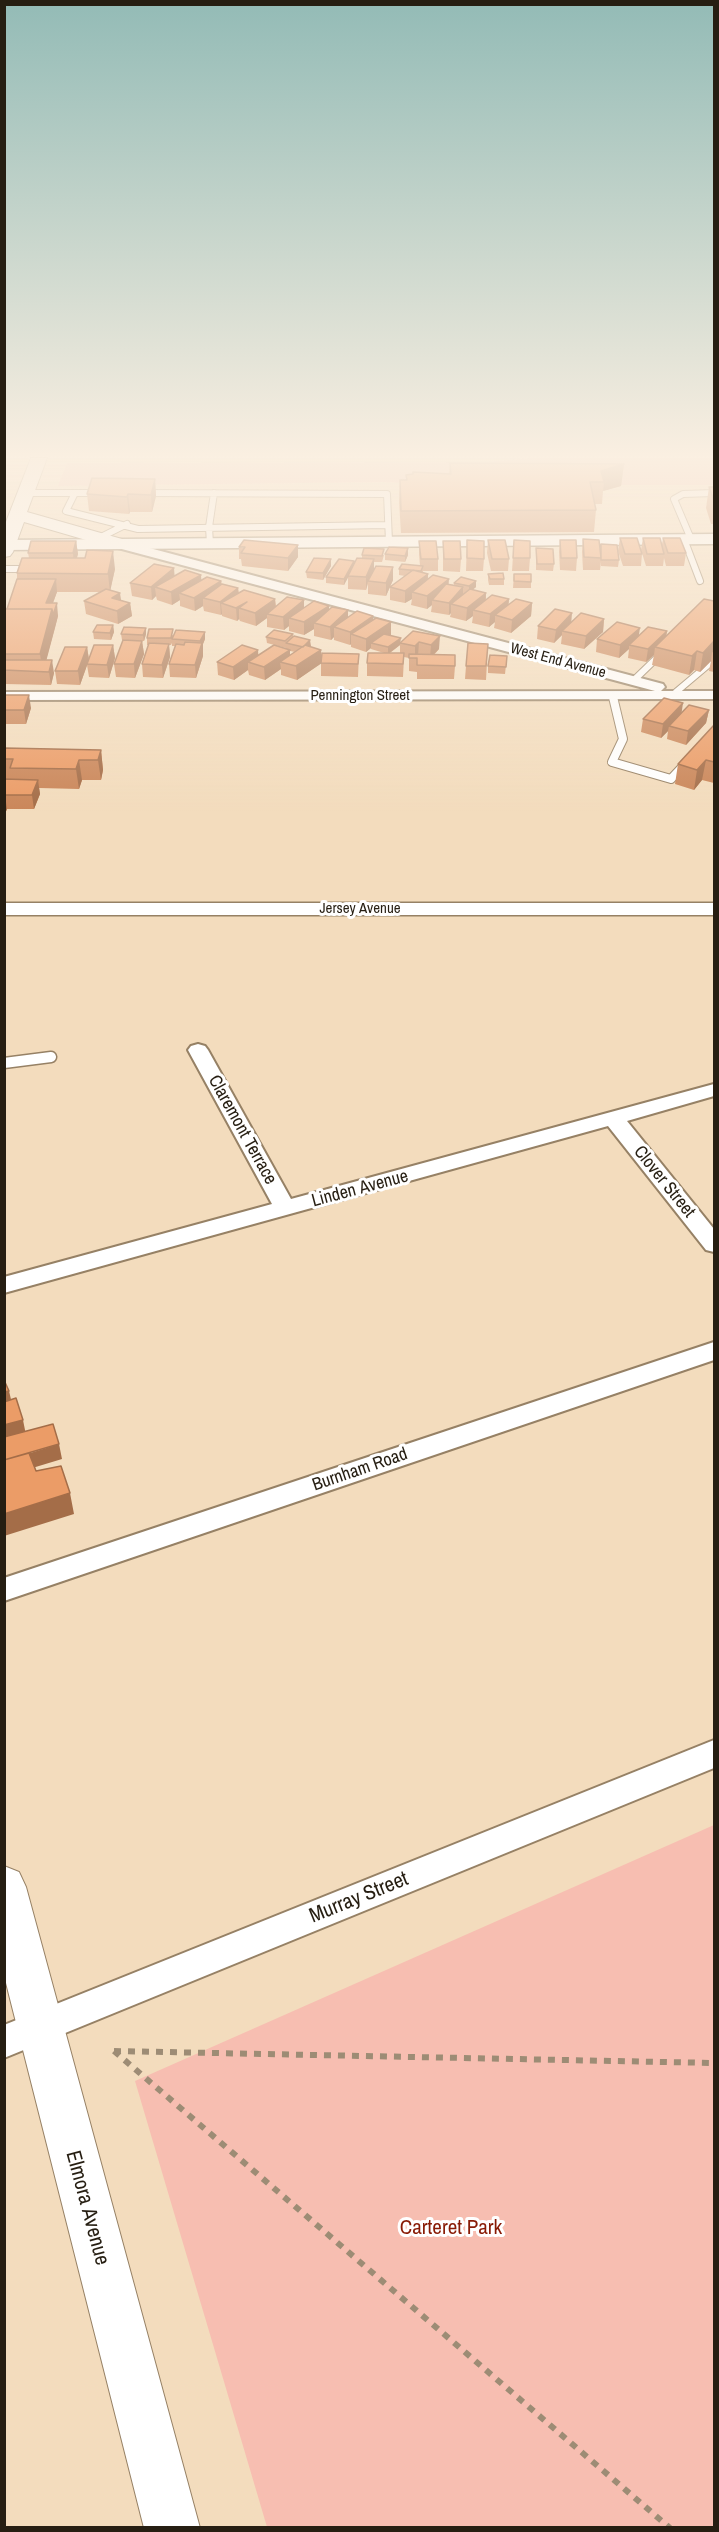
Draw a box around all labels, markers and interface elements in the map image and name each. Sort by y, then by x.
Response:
street label: West End Avenue [508,640,608,682]
street label: Pennington Street [310,687,410,705]
street label: Jersey Avenue [319,900,401,918]
street label: Claremont Terrace [203,1072,281,1188]
street label: Clover Street [629,1142,699,1222]
street label: Linden Avenue [309,1166,411,1212]
street label: Burnham Road [310,1444,410,1496]
street label: Murray Street [306,1867,412,1929]
street label: Elmora Avenue [60,2148,114,2268]
park label: Carteret Park [400,2215,502,2241]

